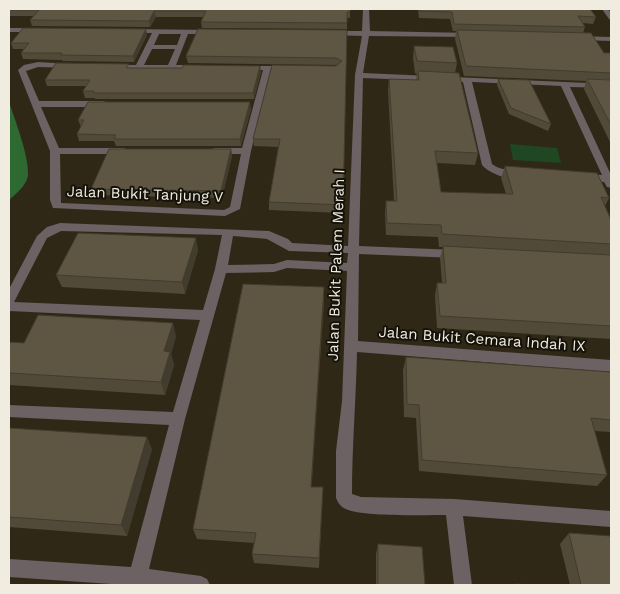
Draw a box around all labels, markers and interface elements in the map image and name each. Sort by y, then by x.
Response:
street label: Jalan Bukit Palem Merah I [324,169,348,361]
street label: Jalan Bukit Tanjung V [66,182,224,206]
street label: Jalan Bukit Cemara Indah IX [378,323,586,355]

